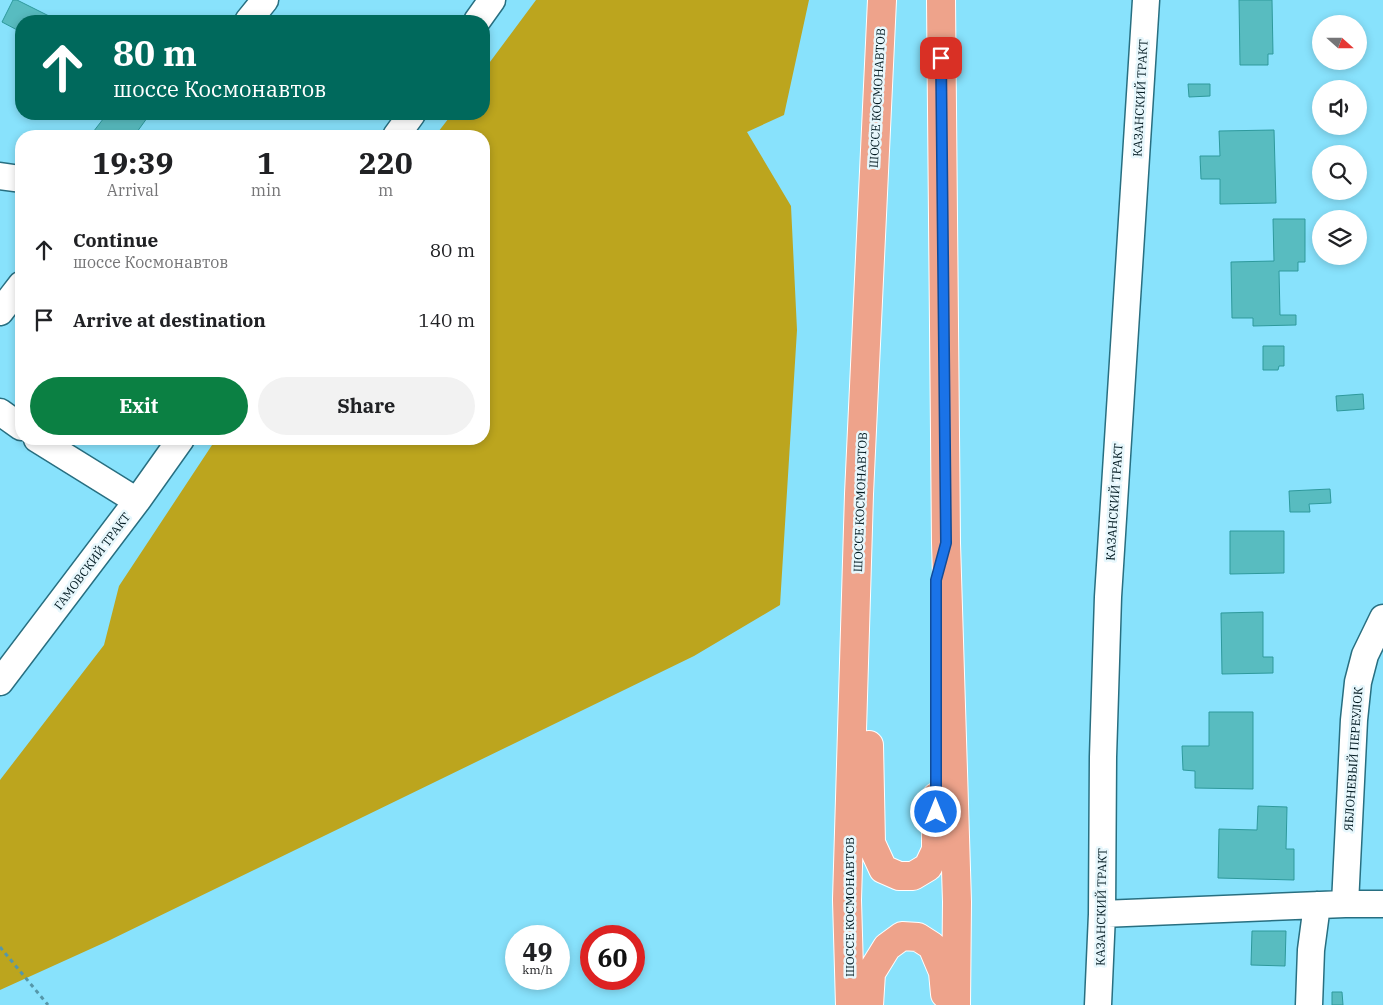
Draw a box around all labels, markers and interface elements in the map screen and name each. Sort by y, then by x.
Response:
north arrow [1312,15,1368,70]
map controls [1312,15,1367,265]
street label: ШОССЕ КОСМОНАВТОВ [866,28,888,168]
text: 80 m [113,30,197,76]
icon: ahead [30,35,95,100]
pin [920,37,962,79]
street label: КАЗАНСКИЙ ТРАКТ [1129,39,1151,157]
icon: arrive [927,44,955,72]
text: шоссе Космонавтов [113,74,326,103]
button: sound [1312,80,1367,135]
text: 19:39 [92,143,173,182]
text: 1 [257,143,275,182]
text: 220 [359,143,413,182]
button: search [1312,145,1367,200]
text: Arrival [107,180,159,200]
text: min [251,180,281,200]
text: m [378,180,393,200]
button: layers [1312,210,1367,265]
text: Continue [73,228,158,252]
icon: ahead [30,236,58,264]
text: 80 m [430,238,475,262]
text: шоссе Космонавтов [73,252,228,272]
icon: arrive [30,306,58,334]
text: Arrive at destination [73,308,266,332]
text: 140 m [418,308,475,332]
button: Exit [30,377,248,435]
button: Share [258,377,475,435]
street label: ШОССЕ КОСМОНАВТОВ [850,432,870,572]
street label: КАЗАНСКИЙ ТРАКТ [1102,443,1126,561]
street label: ГАМОВСКИЙ ТРАКТ [51,509,134,613]
street label: ЯБЛОНЕВЫЙ ПЕРЕУЛОК [1340,686,1366,832]
position arrow [909,785,961,837]
street label: ШОССЕ КОСМОНАВТОВ [842,837,857,977]
street label: КАЗАНСКИЙ ТРАКТ [1092,848,1110,966]
speed limit sign: 60 [580,925,645,990]
text: 49 [522,935,553,968]
text: km/h [522,962,553,977]

